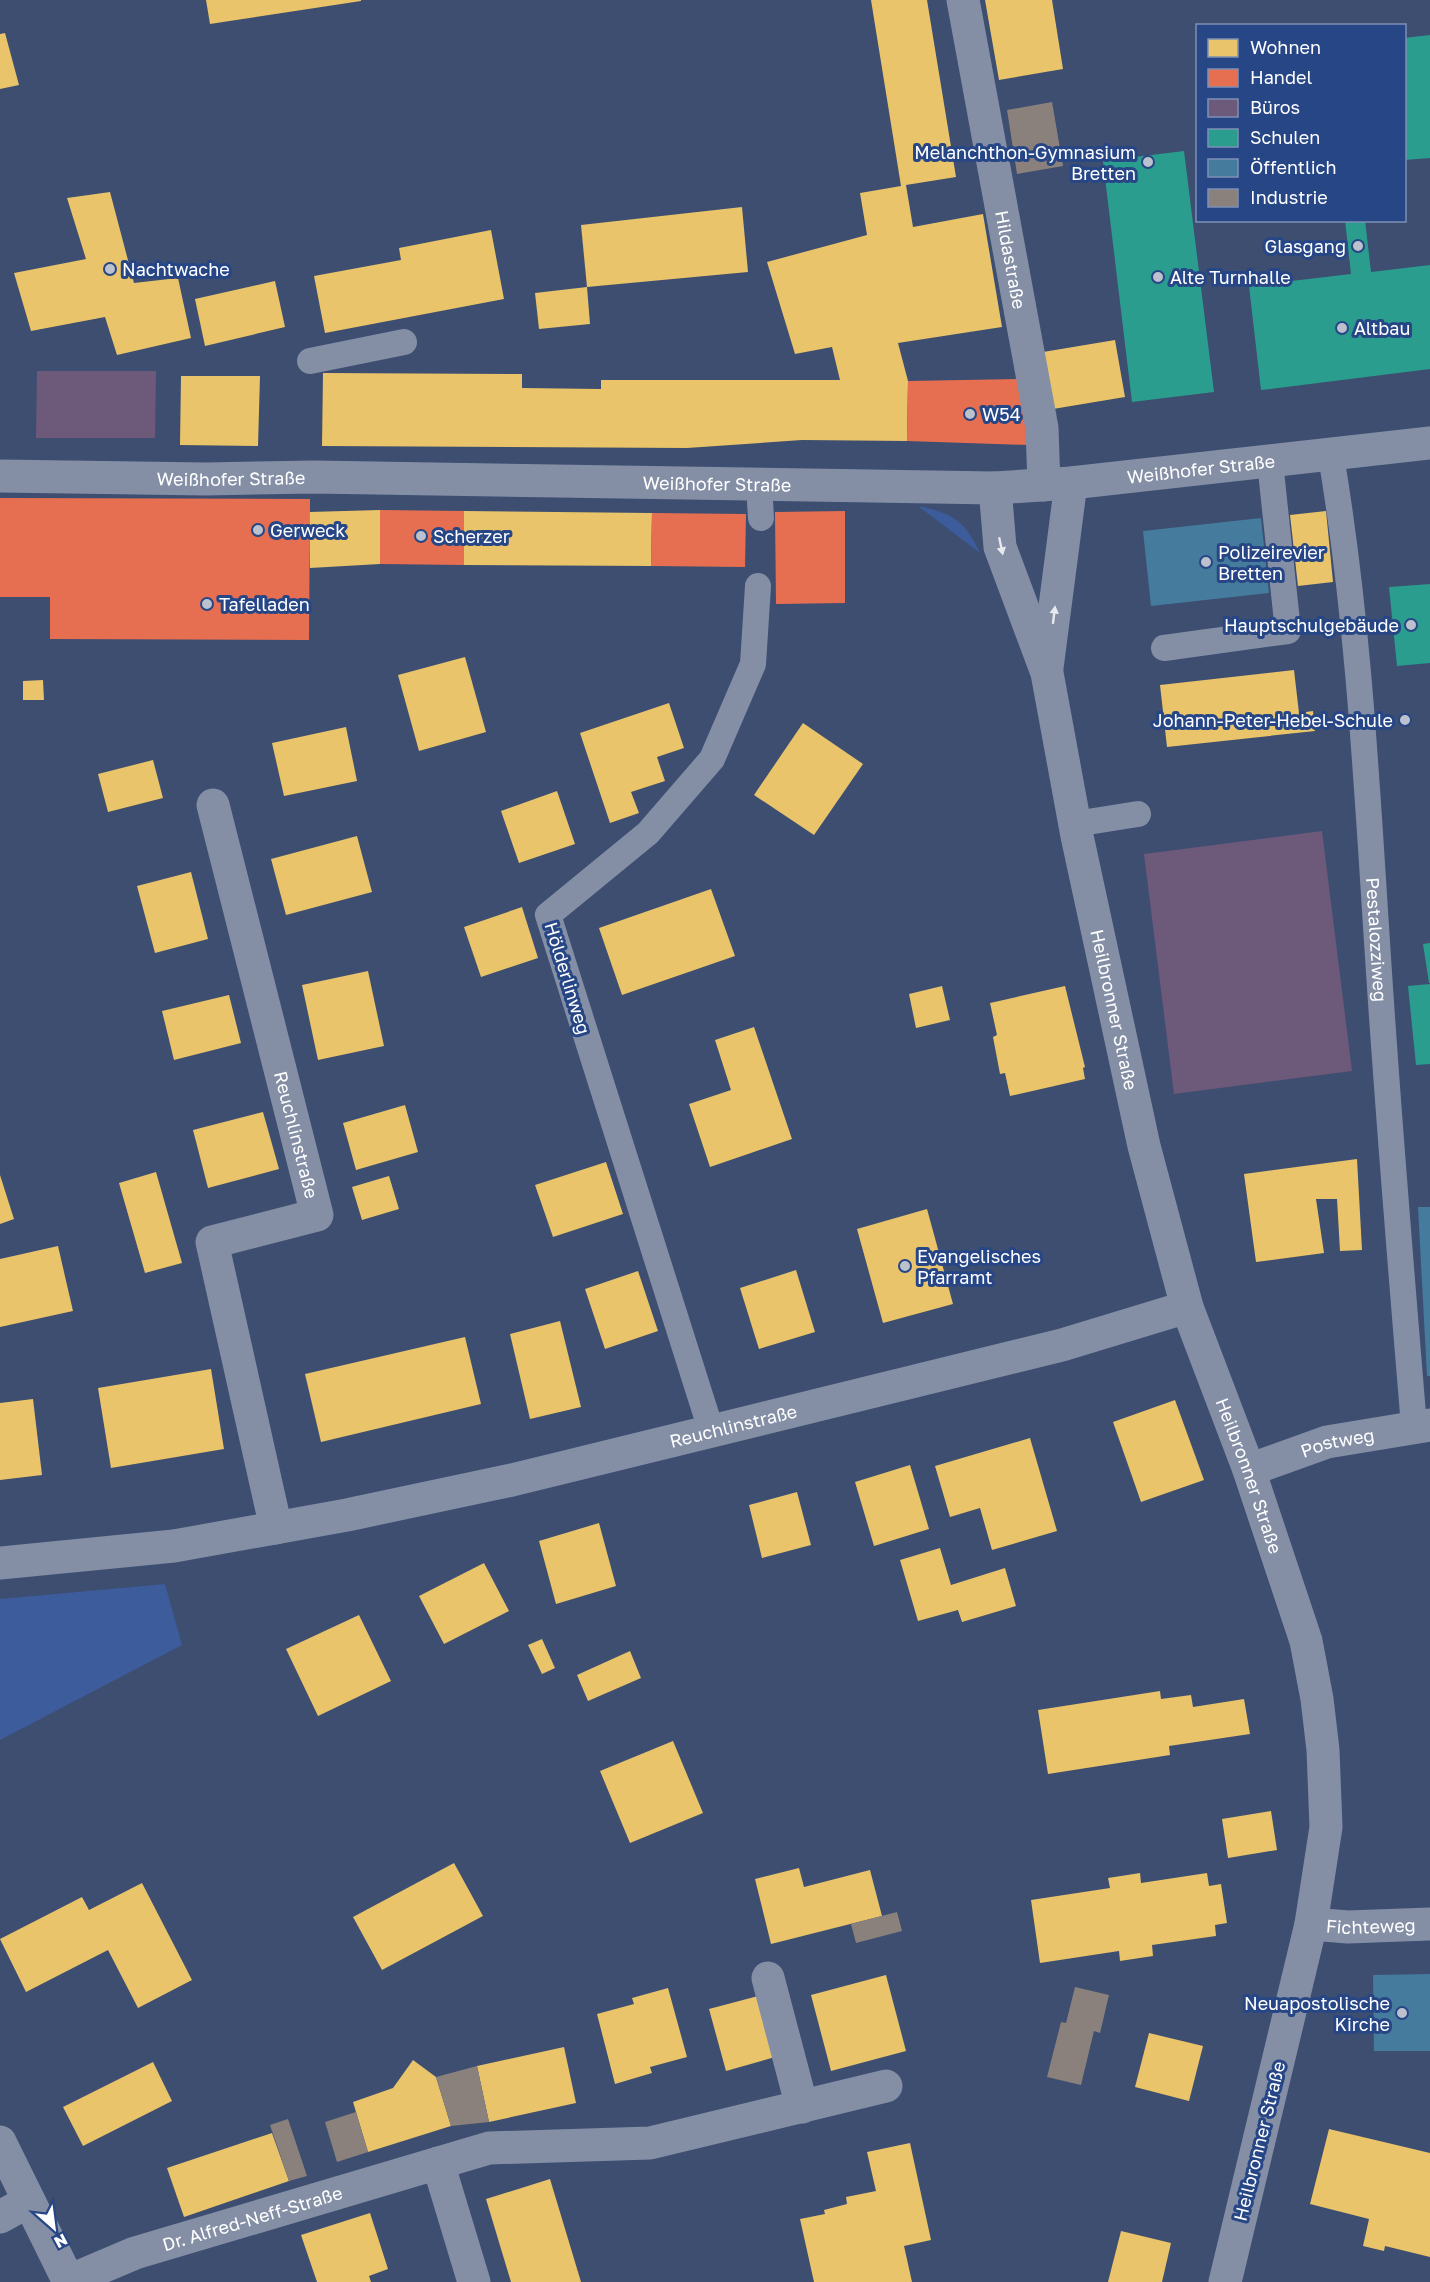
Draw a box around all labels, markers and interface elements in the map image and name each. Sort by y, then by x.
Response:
legend [1196,24,1406,222]
text: Wohnen [1250,36,1321,58]
text: Handel [1250,66,1312,88]
text: Büros [1250,96,1300,118]
text: Schulen [1250,126,1320,148]
place label: Melanchthon-Gymnasium Bretten [914,141,1136,184]
marker: Melanchthon-Gymnasium Bretten [1141,155,1155,169]
text: Öffentlich [1250,156,1336,178]
text: Industrie [1250,186,1328,208]
street label: Hildastraße [991,208,1031,311]
place label: Glasgang [1264,235,1346,257]
marker: Glasgang [1351,239,1365,253]
place label: Nachtwache [122,258,230,280]
marker: Nachtwache [103,262,117,276]
place label: Alte Turnhalle [1170,266,1291,288]
marker: Alte Turnhalle [1151,270,1165,284]
place label: Altbau [1354,317,1410,339]
marker: Altbau [1335,321,1349,335]
place label: W54 [982,403,1021,425]
marker: W54 [963,407,977,421]
street label: Weißhofer Straße [1126,449,1276,488]
street label: Weißhofer Straße [156,466,306,490]
street label: Weißhofer Straße [642,471,791,496]
place label: Gerweck [270,519,345,541]
marker: Gerweck [251,523,265,537]
place label: Scherzer [433,525,510,547]
marker: Scherzer [414,529,428,543]
one-way arrow [997,537,1007,555]
place label: Polizeirevier Bretten [1218,541,1325,584]
marker: Polizeirevier Bretten [1199,555,1213,569]
place label: Tafelladen [219,593,310,615]
marker: Tafelladen [200,597,214,611]
one-way arrow [1049,605,1058,624]
place label: Hauptschulgebäude [1224,614,1399,636]
marker: Hauptschulgebäude [1404,618,1418,632]
place label: Johann-Peter-Hebel-Schule [1153,709,1393,731]
marker: Johann-Peter-Hebel-Schule [1398,713,1412,727]
street label: Pestalozziweg [1362,877,1392,1003]
street label: Hölderlinweg [541,919,595,1037]
street label: Heilbronner Straße [1086,927,1143,1092]
street label: Reuchlinstraße [270,1069,323,1201]
place label: Evangelisches Pfarramt [917,1245,1041,1288]
marker: Evangelisches Pfarramt [898,1259,912,1273]
street label: Heilbronner Straße [1211,1395,1287,1556]
street label: Reuchlinstraße [667,1399,799,1452]
street label: Postweg [1297,1423,1376,1462]
street label: Fichteweg [1325,1914,1416,1938]
place label: Neuapostolische Kirche [1244,1992,1390,2035]
marker: Neuapostolische Kirche [1395,2006,1409,2020]
street label: Heilbronner Straße [1229,2059,1289,2223]
street label: Dr. Alfred-Neff-Straße [160,2181,345,2255]
north arrow [24,2198,84,2258]
text: N [51,2230,71,2253]

